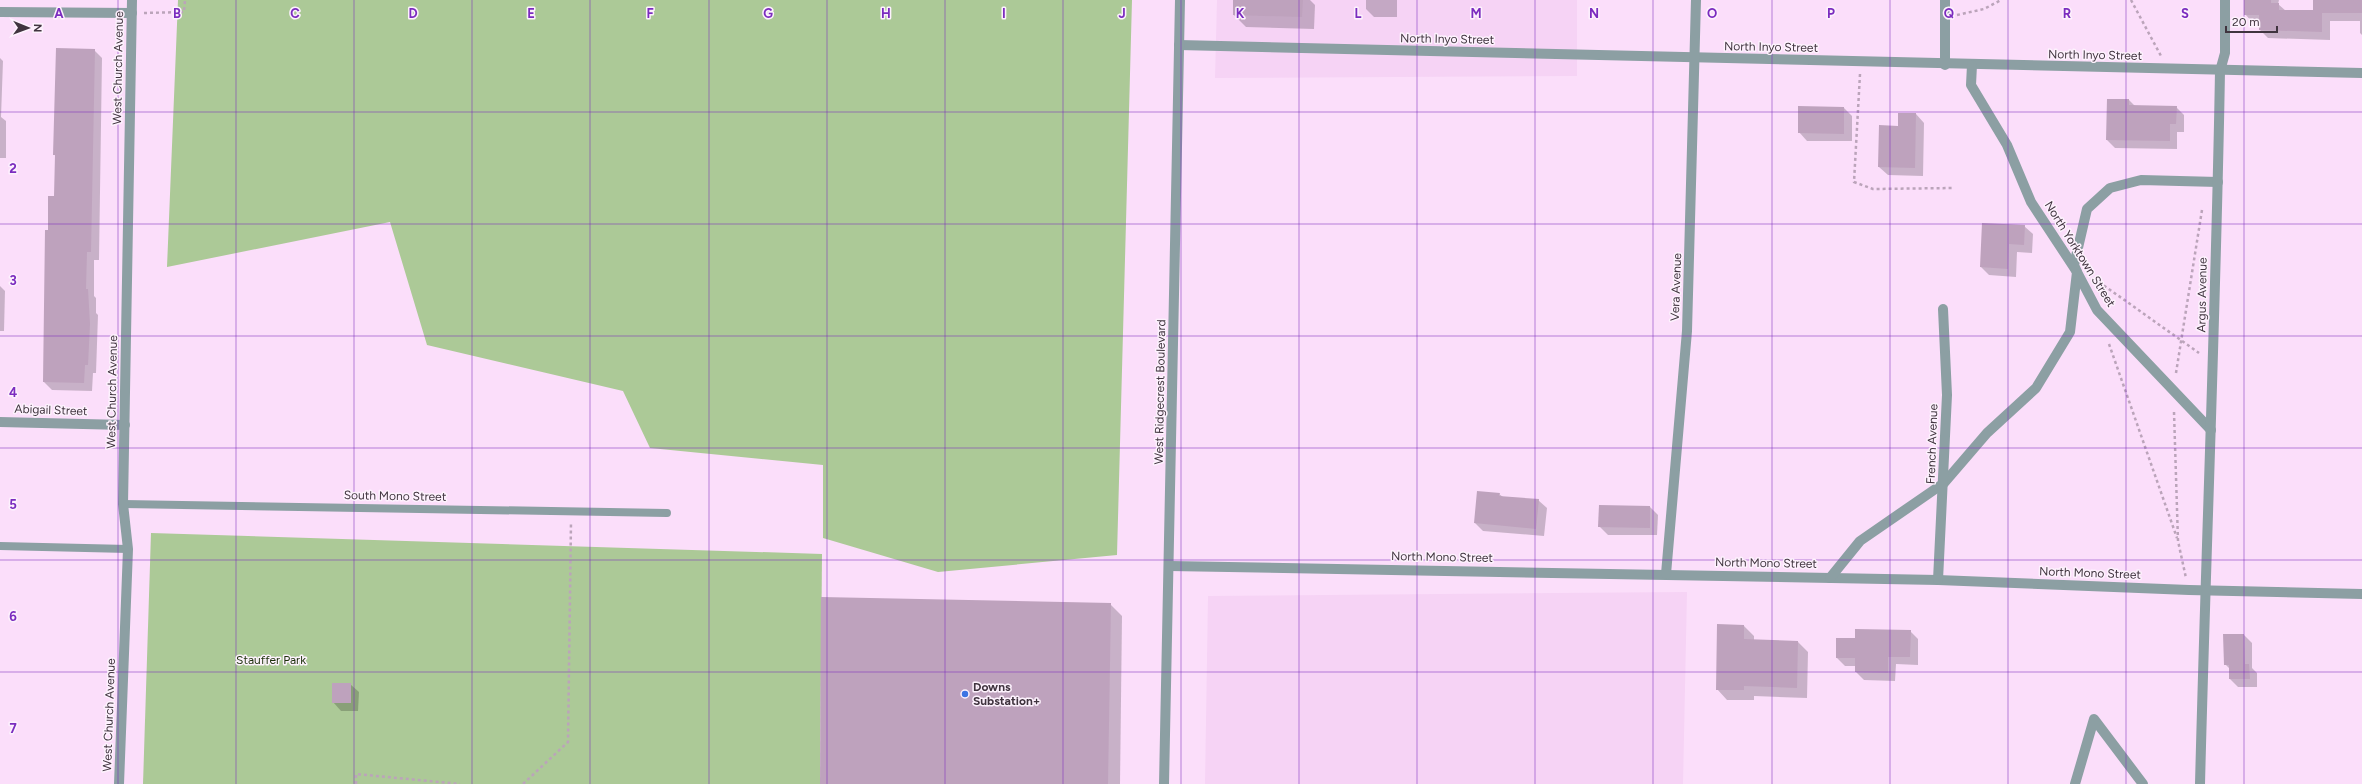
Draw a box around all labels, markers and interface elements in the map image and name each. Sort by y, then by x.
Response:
text: A [54,6,64,21]
text: B [173,6,181,21]
text: C [290,6,300,21]
text: D [408,6,418,21]
text: E [527,6,535,21]
text: F [646,6,654,21]
text: G [763,6,773,21]
text: H [881,6,891,21]
text: I [1002,6,1006,21]
text: J [1118,6,1126,21]
text: K [1236,6,1245,21]
text: L [1355,6,1362,21]
text: M [1470,6,1482,21]
text: N [1589,6,1599,21]
text: O [1707,6,1717,21]
text: P [1827,6,1835,21]
text: Q [1944,6,1954,21]
text: R [2063,6,2072,21]
text: S [2181,6,2189,21]
north arrow [8,8,48,48]
scale bar [2226,8,2277,34]
street label: West Church Avenue [110,11,126,125]
text: 20 m [2232,15,2260,29]
text: N [31,24,44,33]
street label: North Inyo Street [1400,31,1495,47]
street label: North Inyo Street [1724,39,1819,55]
street label: North Inyo Street [2048,47,2143,63]
text: 2 [9,161,17,176]
street label: North Yorktown Street [2042,199,2118,310]
street label: Vera Avenue [1668,252,1684,321]
street label: Argus Avenue [2194,257,2210,333]
text: 3 [9,273,17,288]
street label: West Ridgecrest Boulevard [1152,319,1168,465]
street label: West Church Avenue [104,335,120,449]
text: 4 [9,385,17,400]
street label: Abigail Street [14,402,88,418]
street label: French Avenue [1924,403,1940,484]
street label: South Mono Street [344,488,447,504]
text: 5 [9,497,17,512]
street label: North Mono Street [1391,549,1493,565]
street label: North Mono Street [1715,555,1817,571]
street label: North Mono Street [2039,564,2142,582]
text: 6 [9,609,17,624]
park label: Stauffer Park [236,653,306,667]
street label: West Church Avenue [100,658,118,772]
place label: Downs Substation+ [973,680,1040,708]
marker: Downs Substation+ [960,689,970,699]
text: 7 [9,721,17,736]

